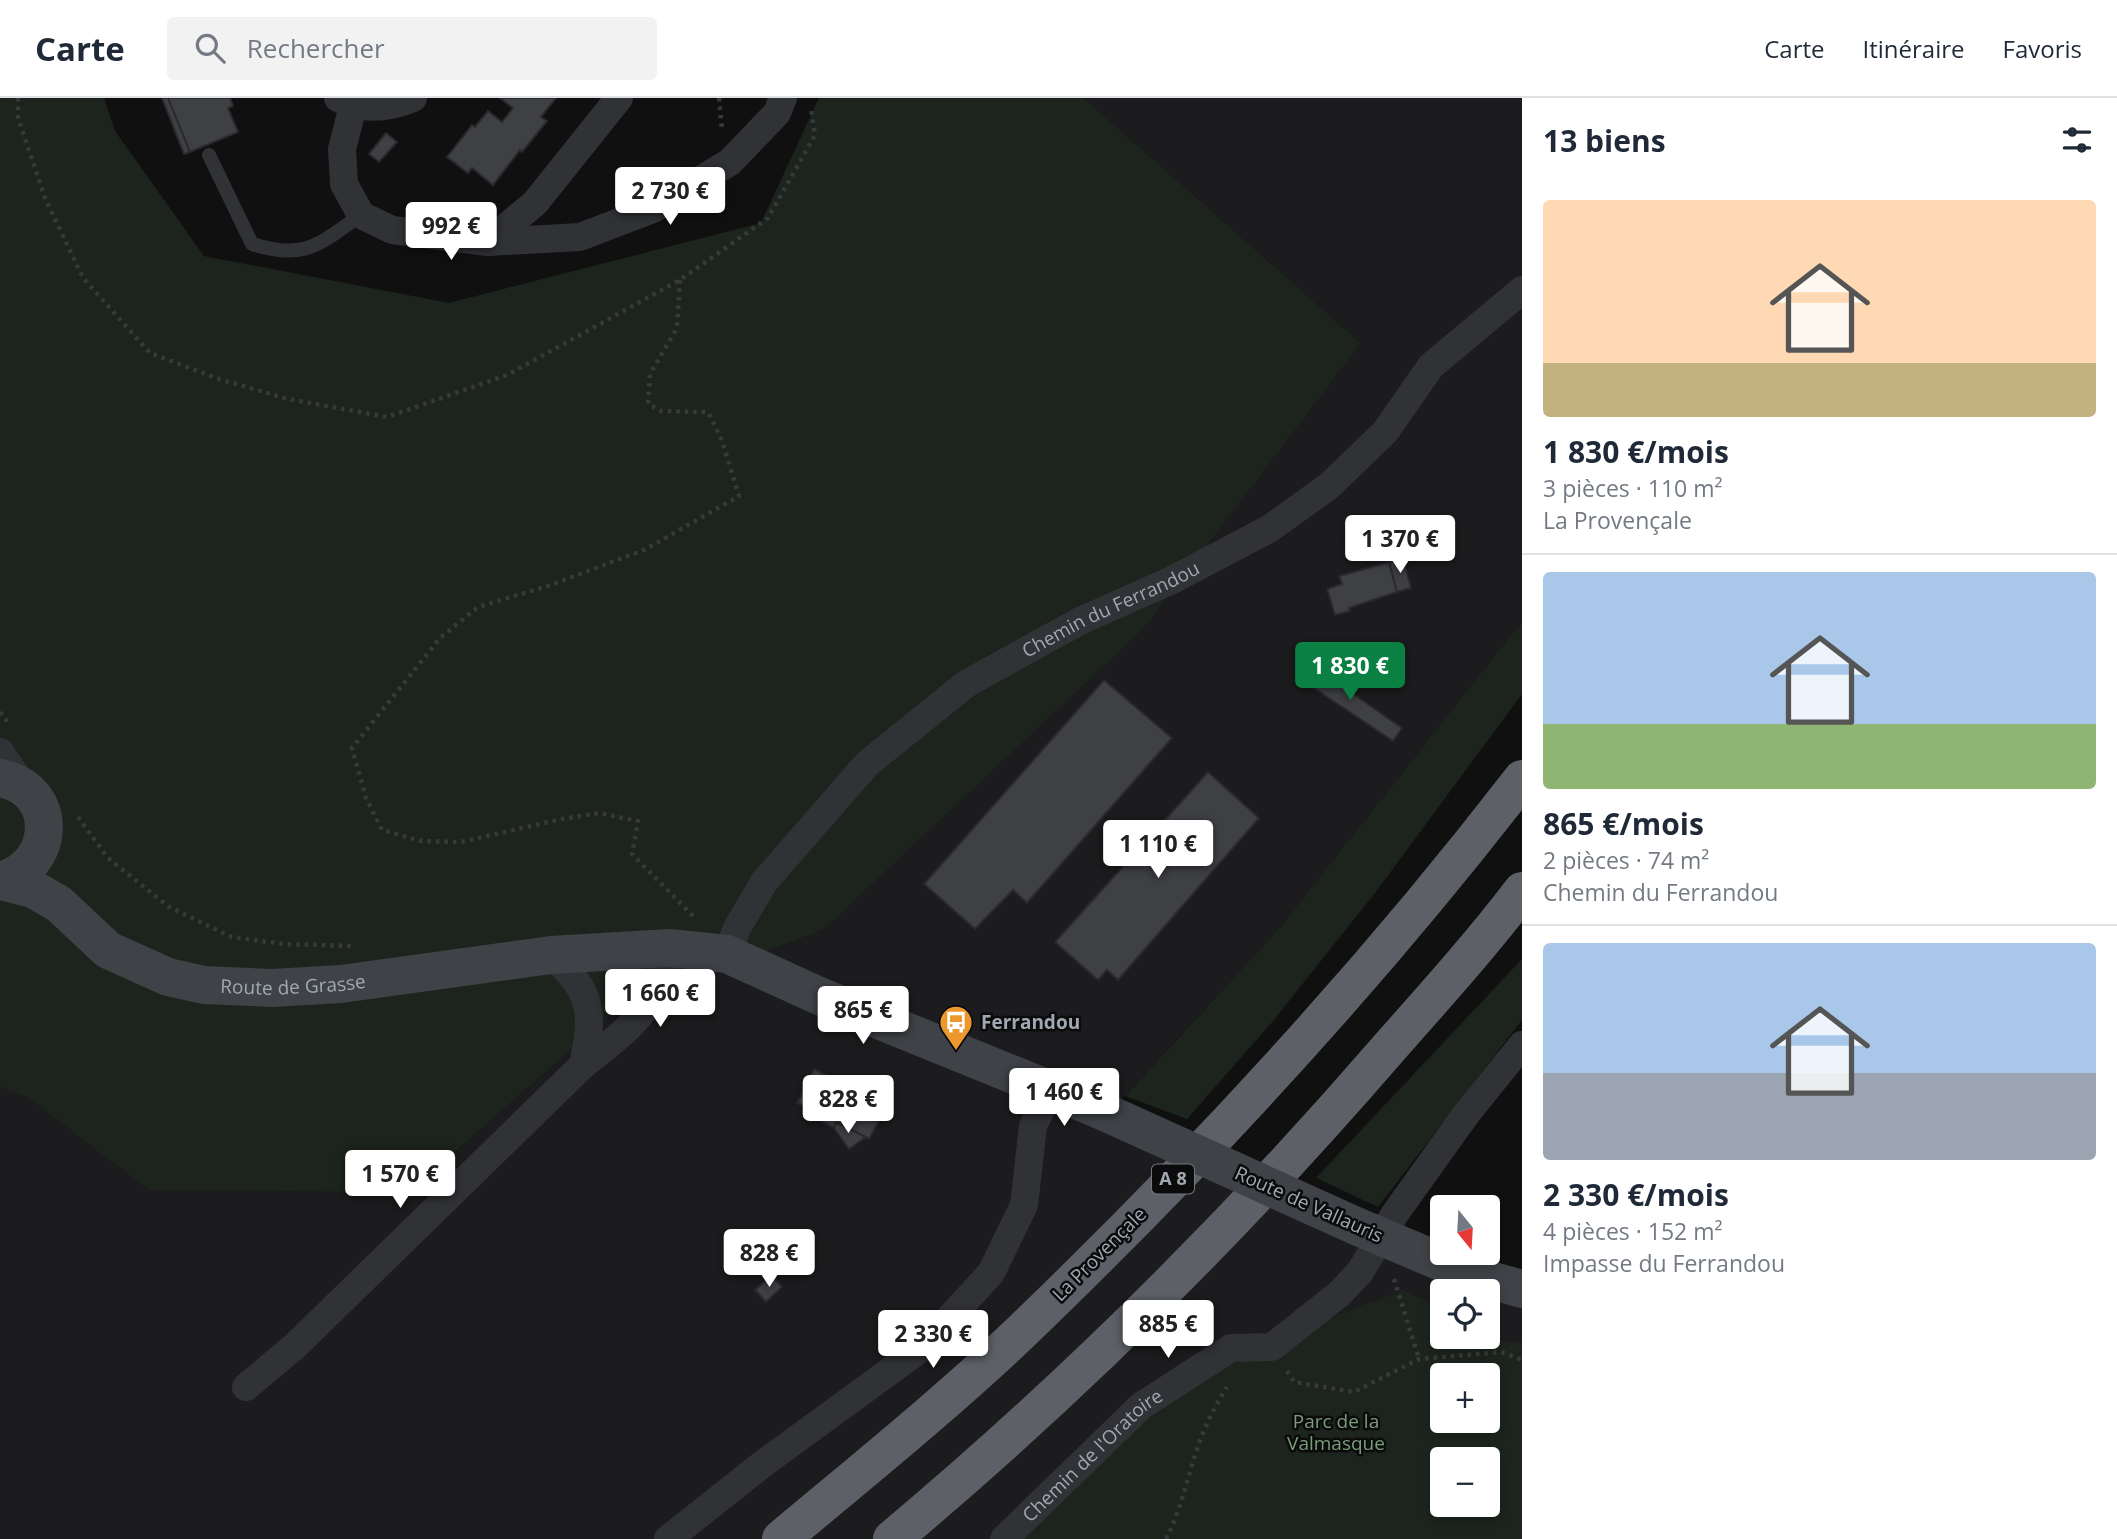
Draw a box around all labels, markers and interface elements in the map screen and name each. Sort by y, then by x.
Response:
search box [167,17,657,80]
text: Carte [35,26,125,71]
icon: search [191,29,229,67]
text: Rechercher [247,30,385,66]
text: Carte [1764,32,1825,65]
text: Itinéraire [1863,32,1965,65]
text: Favoris [2003,32,2082,65]
text: 13 biens [1543,120,1666,161]
icon: filters [2058,121,2096,159]
pin: 2 730 € [605,167,735,227]
text: 2 730 € [631,174,709,206]
pin: 992 € [402,202,500,262]
text: 992 € [422,209,480,241]
icon: home [1757,245,1883,371]
text: 1 830 €/mois [1543,431,1729,472]
text: 3 pièces · 110 m² [1543,472,1723,504]
text: La Provençale [1543,504,1692,536]
pin: 1 370 € [1335,516,1465,575]
text: 1 370 € [1361,522,1439,554]
street label: Chemin du Ferrandou [1017,555,1204,664]
icon: home [1757,617,1883,743]
pin: 1 830 € [1285,642,1415,702]
text: 1 830 € [1311,649,1389,681]
text: 865 €/mois [1543,803,1704,844]
pin: 1 110 € [1093,820,1223,880]
text: 1 110 € [1119,827,1197,859]
text: 2 pièces · 74 m² [1543,844,1709,876]
text: Chemin du Ferrandou [1543,876,1778,908]
street label: Route de Grasse [220,968,367,1001]
pin: 1 660 € [595,970,725,1029]
text: 1 660 € [621,976,699,1008]
pin: 865 € [814,986,912,1046]
icon: home [1757,988,1883,1114]
text: 865 € [834,993,892,1025]
bus stop icon: Ferrandou [937,1003,975,1052]
place label: Ferrandou [981,1009,1080,1035]
pin: 1 460 € [999,1068,1129,1128]
text: 1 460 € [1025,1075,1103,1107]
pin: 828 € [799,1076,897,1135]
text: 828 € [819,1082,877,1114]
pin: 1 570 € [335,1150,465,1210]
text: 1 570 € [361,1157,439,1189]
street label: Route de Vallauris [1231,1160,1387,1248]
road number: A 8 [1152,1164,1194,1194]
text: 2 330 €/mois [1543,1174,1729,1215]
north arrow [1430,1195,1500,1265]
map controls [1430,1195,1500,1517]
street label: La Provençale [1046,1201,1152,1307]
text: 4 pièces · 152 m² [1543,1215,1723,1247]
pin: 828 € [720,1230,818,1289]
text: 828 € [740,1236,798,1268]
text: Impasse du Ferrandou [1543,1247,1785,1279]
button: locate [1430,1279,1500,1349]
pin: 885 € [1119,1300,1217,1360]
text: 885 € [1139,1307,1197,1339]
pin: 2 330 € [868,1310,998,1370]
text: 2 330 € [894,1317,972,1349]
button: + [1430,1363,1500,1433]
street label: Chemin de l'Oratoire [1016,1383,1167,1527]
park label: Parc de la Valmasque [1287,1408,1385,1456]
button: − [1430,1447,1500,1517]

